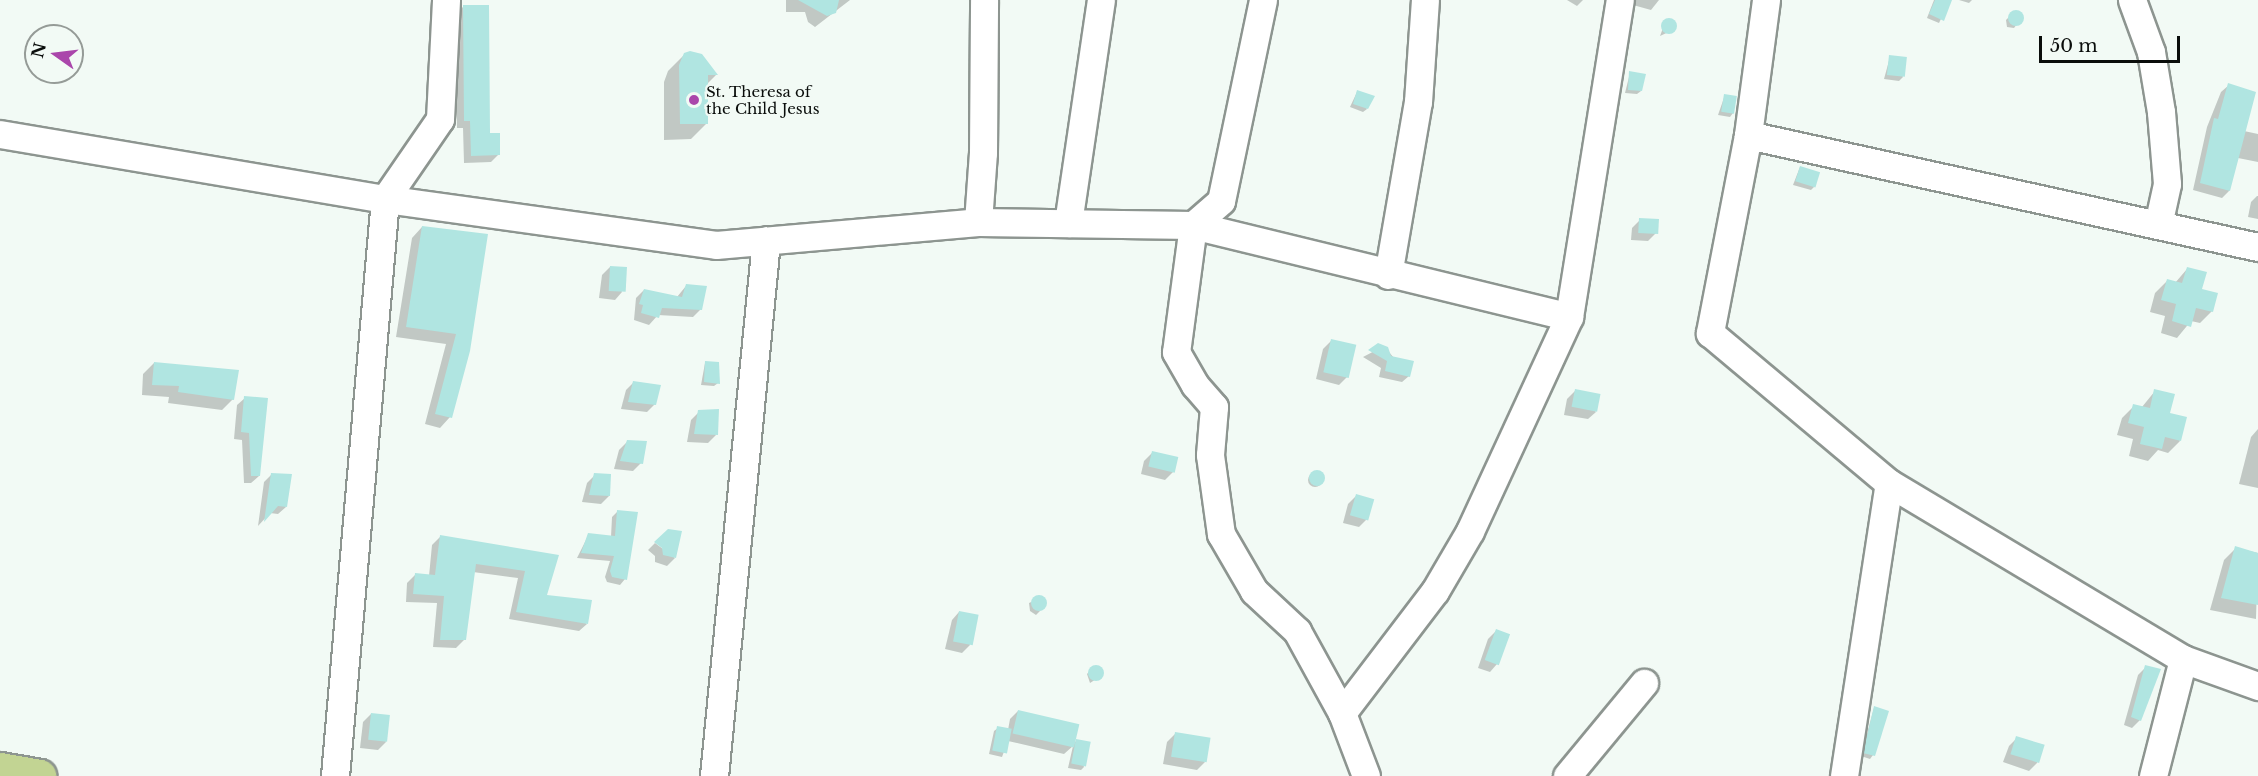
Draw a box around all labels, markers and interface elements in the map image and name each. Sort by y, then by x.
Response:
north arrow [24,24,84,84]
scale bar [2042,24,2183,62]
text: 50 m [2050,35,2098,57]
text: N [27,40,50,60]
place label: St. Theresa of the Child Jesus [706,82,819,117]
marker: St. Theresa of the Child Jesus [687,93,701,107]

